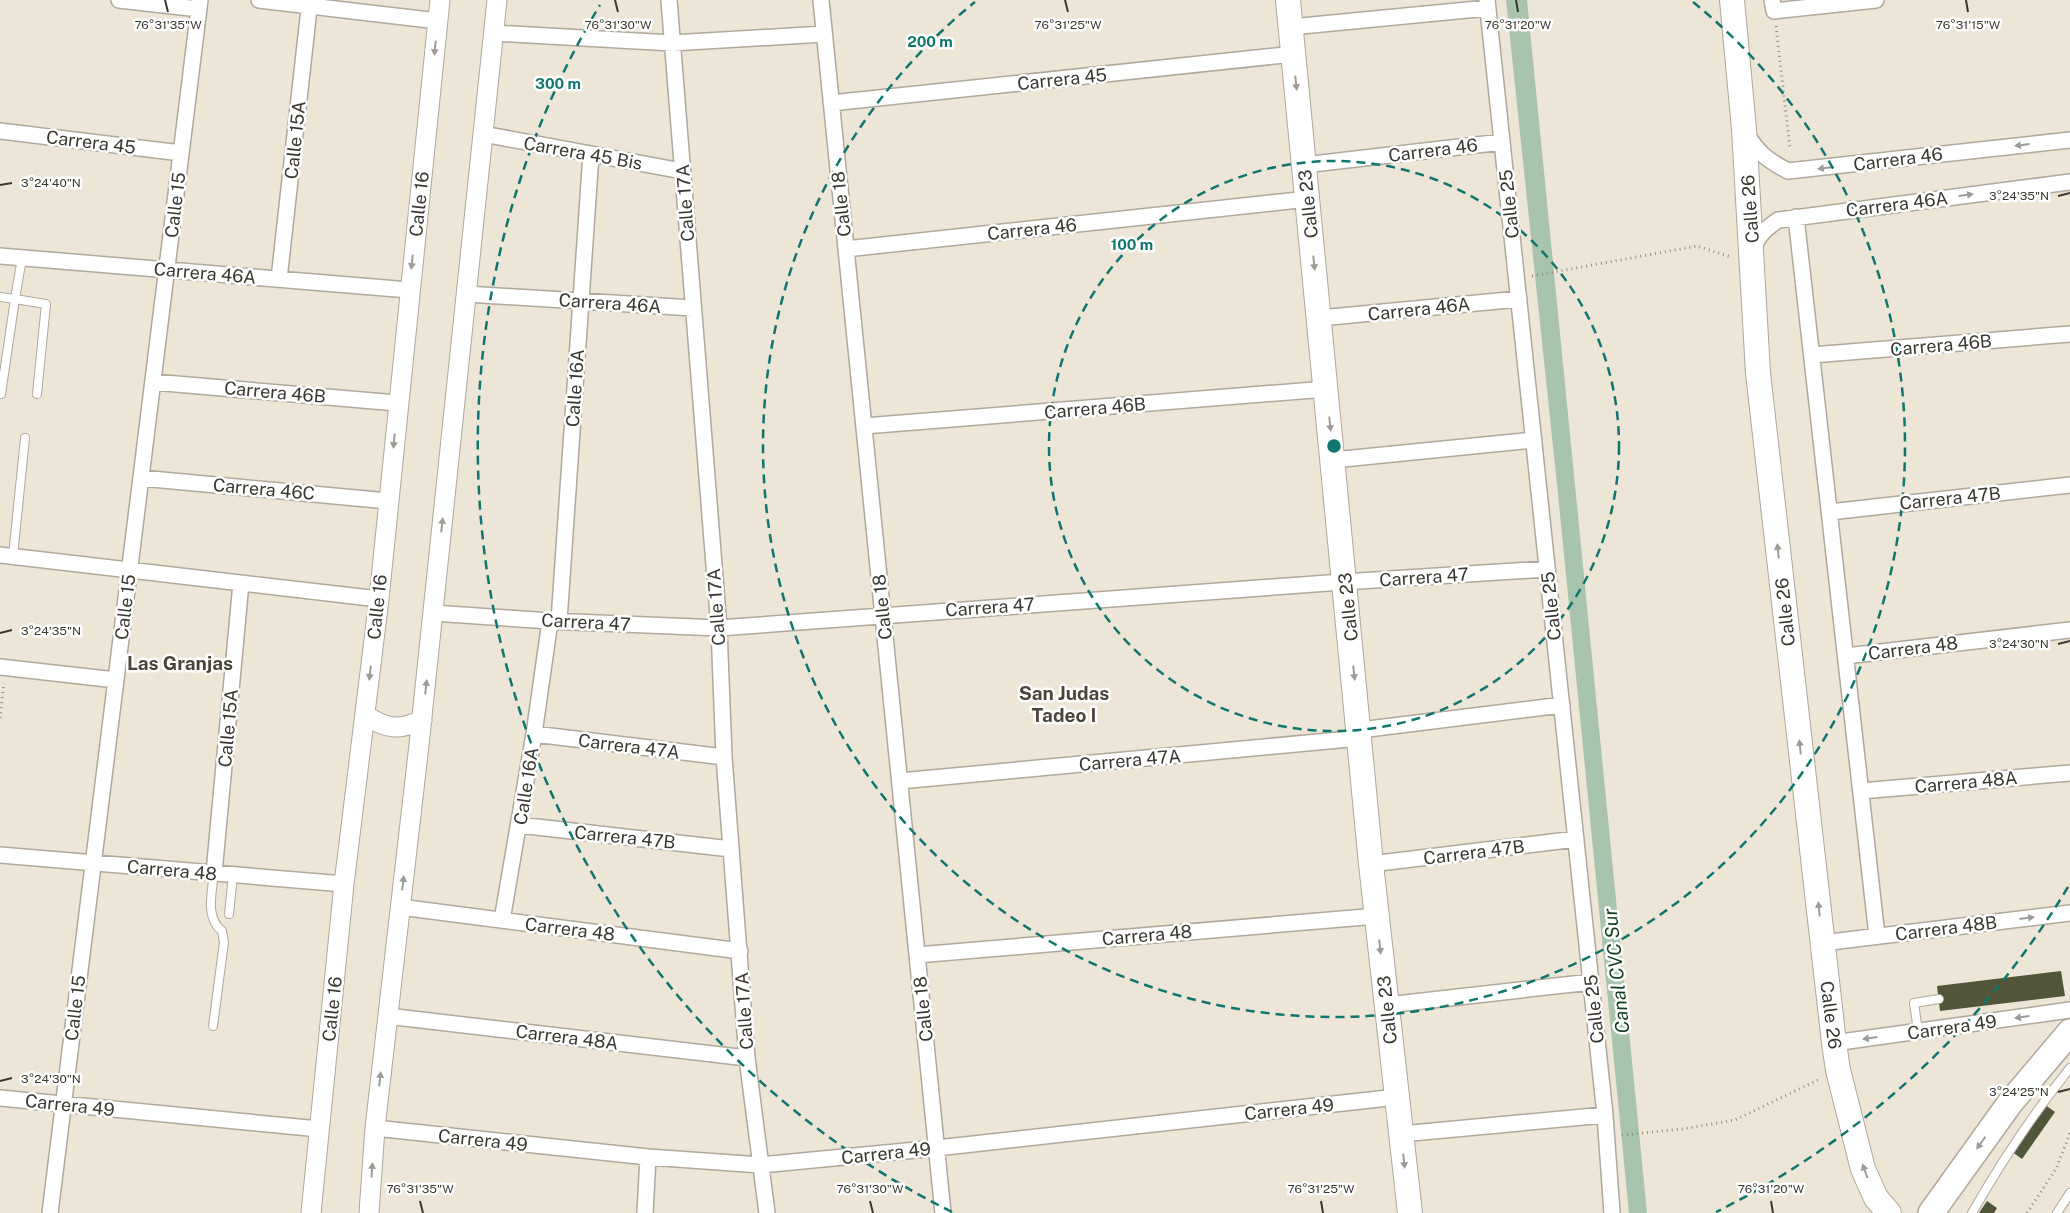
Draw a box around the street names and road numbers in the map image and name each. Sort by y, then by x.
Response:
street label: Carrera 45 [1016,64,1108,94]
street label: Calle 15A [280,100,310,180]
street label: Carrera 45 [45,126,137,158]
street label: Carrera 45 Bis [522,132,644,174]
street label: Carrera 46 [1387,134,1479,166]
street label: Carrera 46 [1852,143,1944,175]
street label: Calle 17A [672,163,698,243]
street label: Calle 23 [1294,169,1322,239]
street label: Calle 25 [1495,169,1523,239]
street label: Calle 16 [405,170,433,238]
street label: Calle 18 [827,170,855,238]
street label: Calle 15 [161,171,189,239]
street label: Calle 26 [1737,174,1763,244]
street label: Carrera 46A [1845,187,1949,221]
street label: Carrera 46 [986,214,1078,244]
street label: Carrera 46A [153,258,257,288]
street label: Carrera 46A [558,289,662,317]
street label: Carrera 46A [1367,293,1471,325]
street label: Carrera 46B [1889,330,1993,360]
street label: Calle 16A [562,348,588,428]
street label: Carrera 46B [223,377,327,407]
street label: Carrera 46B [1043,393,1147,423]
street label: Carrera 46C [212,474,316,504]
street label: Carrera 47B [1898,482,2002,514]
street label: Carrera 47 [1379,563,1469,591]
street label: Calle 17A [703,567,729,647]
street label: Calle 25 [1537,571,1565,641]
street label: Calle 23 [1334,572,1362,642]
street label: Calle 15 [111,573,139,641]
street label: Calle 16 [363,573,391,641]
street label: Calle 18 [868,573,896,641]
street label: Calle 26 [1771,577,1799,647]
street label: Carrera 47 [945,593,1035,621]
street label: Carrera 47 [541,609,631,635]
street label: Carrera 48 [1867,632,1959,664]
street label: Calle 15A [214,688,242,768]
street label: Carrera 47A [577,729,681,763]
street label: Carrera 47A [1078,745,1182,775]
street label: Calle 16A [510,746,543,826]
street label: Carrera 48A [1914,767,2019,797]
street label: Carrera 47B [573,821,677,853]
street label: Carrera 47B [1422,835,1526,869]
street label: Carrera 48 [126,856,218,884]
street label: Carrera 48B [1894,911,1998,945]
street label: Carrera 48 [524,913,616,945]
street label: Carrera 48 [1101,921,1193,949]
street label: Calle 17A [731,971,757,1051]
street label: Calle 15 [61,974,89,1042]
street label: Calle 25 [1580,974,1608,1044]
street label: Calle 16 [318,975,346,1043]
street label: Calle 18 [909,975,937,1043]
street label: Calle 23 [1373,975,1401,1045]
street label: Calle 26 [1816,980,1846,1050]
street label: Carrera 49 [1906,1010,1998,1044]
street label: Carrera 48A [515,1020,620,1054]
street label: Carrera 49 [24,1090,116,1120]
street label: Carrera 49 [1243,1094,1335,1124]
street label: Carrera 49 [437,1125,529,1155]
street label: Carrera 49 [840,1138,932,1168]

